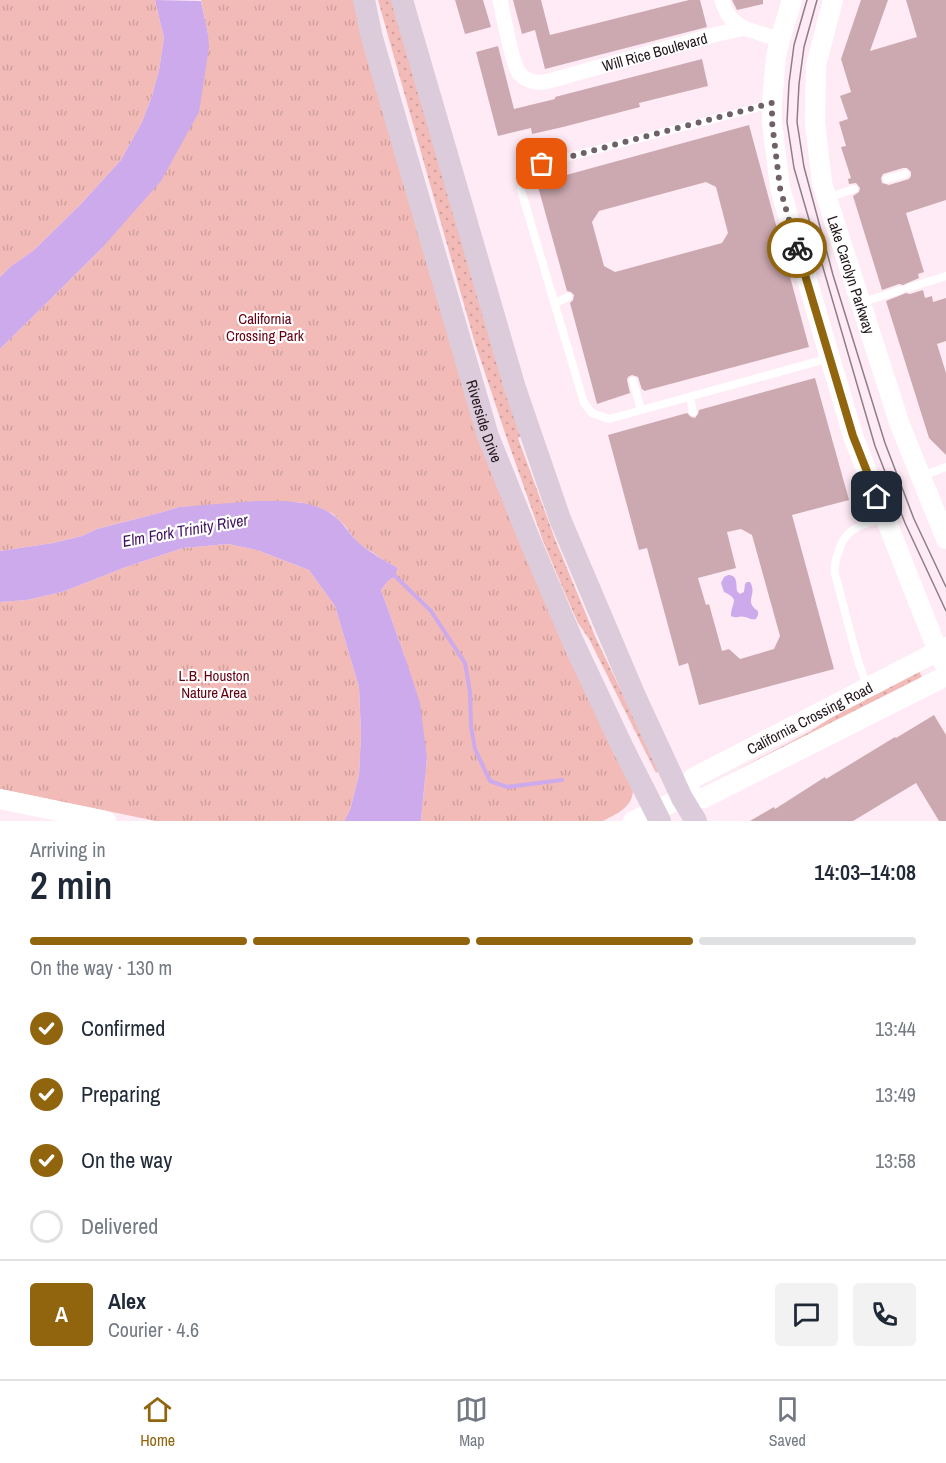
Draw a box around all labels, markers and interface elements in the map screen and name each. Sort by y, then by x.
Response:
street label: Will Rice Boulevard [600,27,709,76]
pin [516,138,567,189]
icon: bag [525,147,558,180]
street label: Lake Carolyn Parkway [823,213,881,337]
courier [767,218,827,278]
icon: bike [781,232,814,265]
park label: California Crossing Park [226,308,305,346]
street label: Riverside Drive [462,377,508,465]
pin [851,471,902,522]
icon: home [860,480,893,513]
water label: Elm Fork Trinity River [121,508,250,552]
park label: L.B. Houston Nature Area [178,665,250,703]
street label: California Crossing Road [743,676,876,759]
text: Arriving in [30,836,106,863]
text: 14:03–14:08 [814,857,916,887]
text: 2 min [30,859,112,911]
text: On the way · 130 m [30,954,172,981]
icon: check [30,1012,63,1045]
text: Confirmed [81,1013,165,1043]
text: 13:44 [875,1015,916,1042]
icon: check [30,1078,63,1111]
text: Preparing [81,1079,160,1109]
text: 13:49 [875,1081,916,1108]
icon: check [30,1144,63,1177]
text: On the way [81,1145,172,1175]
text: 13:58 [875,1147,916,1174]
text: Delivered [81,1211,158,1241]
button: chat [775,1283,838,1346]
button: phone [853,1283,916,1346]
text: Alex [108,1286,146,1316]
text: A [55,1299,68,1329]
text: Courier · 4.6 [108,1316,199,1343]
tab: Home [140,1393,175,1451]
tab: Map [455,1393,488,1451]
tab: Saved [769,1393,806,1451]

